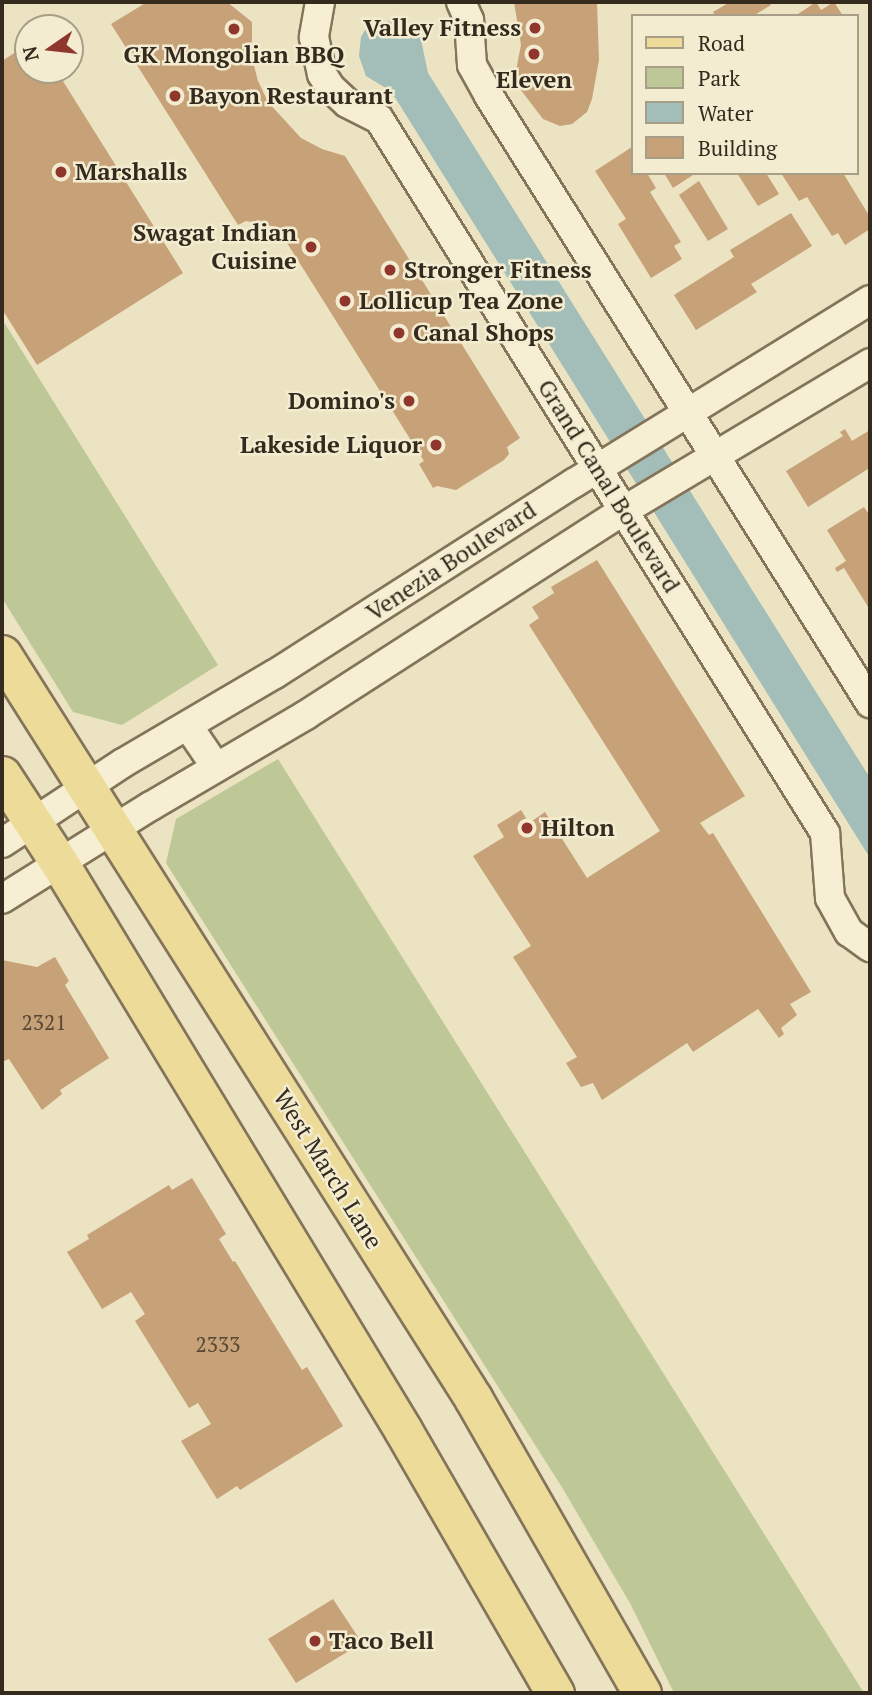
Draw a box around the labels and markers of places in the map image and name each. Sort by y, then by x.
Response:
place label: Valley Fitness [363,14,521,42]
marker: Valley Fitness [527,20,543,36]
marker: GK Mongolian BBQ [226,21,242,37]
place label: GK Mongolian BBQ [124,41,344,69]
marker: Eleven [526,46,542,62]
place label: Eleven [496,66,572,94]
place label: Bayon Restaurant [189,82,393,110]
marker: Bayon Restaurant [167,88,183,104]
place label: Marshalls [75,158,187,186]
marker: Marshalls [53,164,69,180]
place label: Swagat Indian Cuisine [133,219,297,275]
marker: Swagat Indian Cuisine [303,239,319,255]
place label: Stronger Fitness [404,256,592,284]
marker: Stronger Fitness [382,262,398,278]
place label: Lollicup Tea Zone [359,287,563,315]
marker: Lollicup Tea Zone [337,293,353,309]
place label: Canal Shops [413,319,554,347]
marker: Canal Shops [391,325,407,341]
place label: Domino's [288,387,395,415]
marker: Domino's [401,393,417,409]
place label: Lakeside Liquor [240,431,422,459]
marker: Lakeside Liquor [428,437,444,453]
place label: Hilton [541,814,615,842]
marker: Hilton [519,820,535,836]
place label: Taco Bell [329,1627,434,1655]
marker: Taco Bell [307,1633,323,1649]

